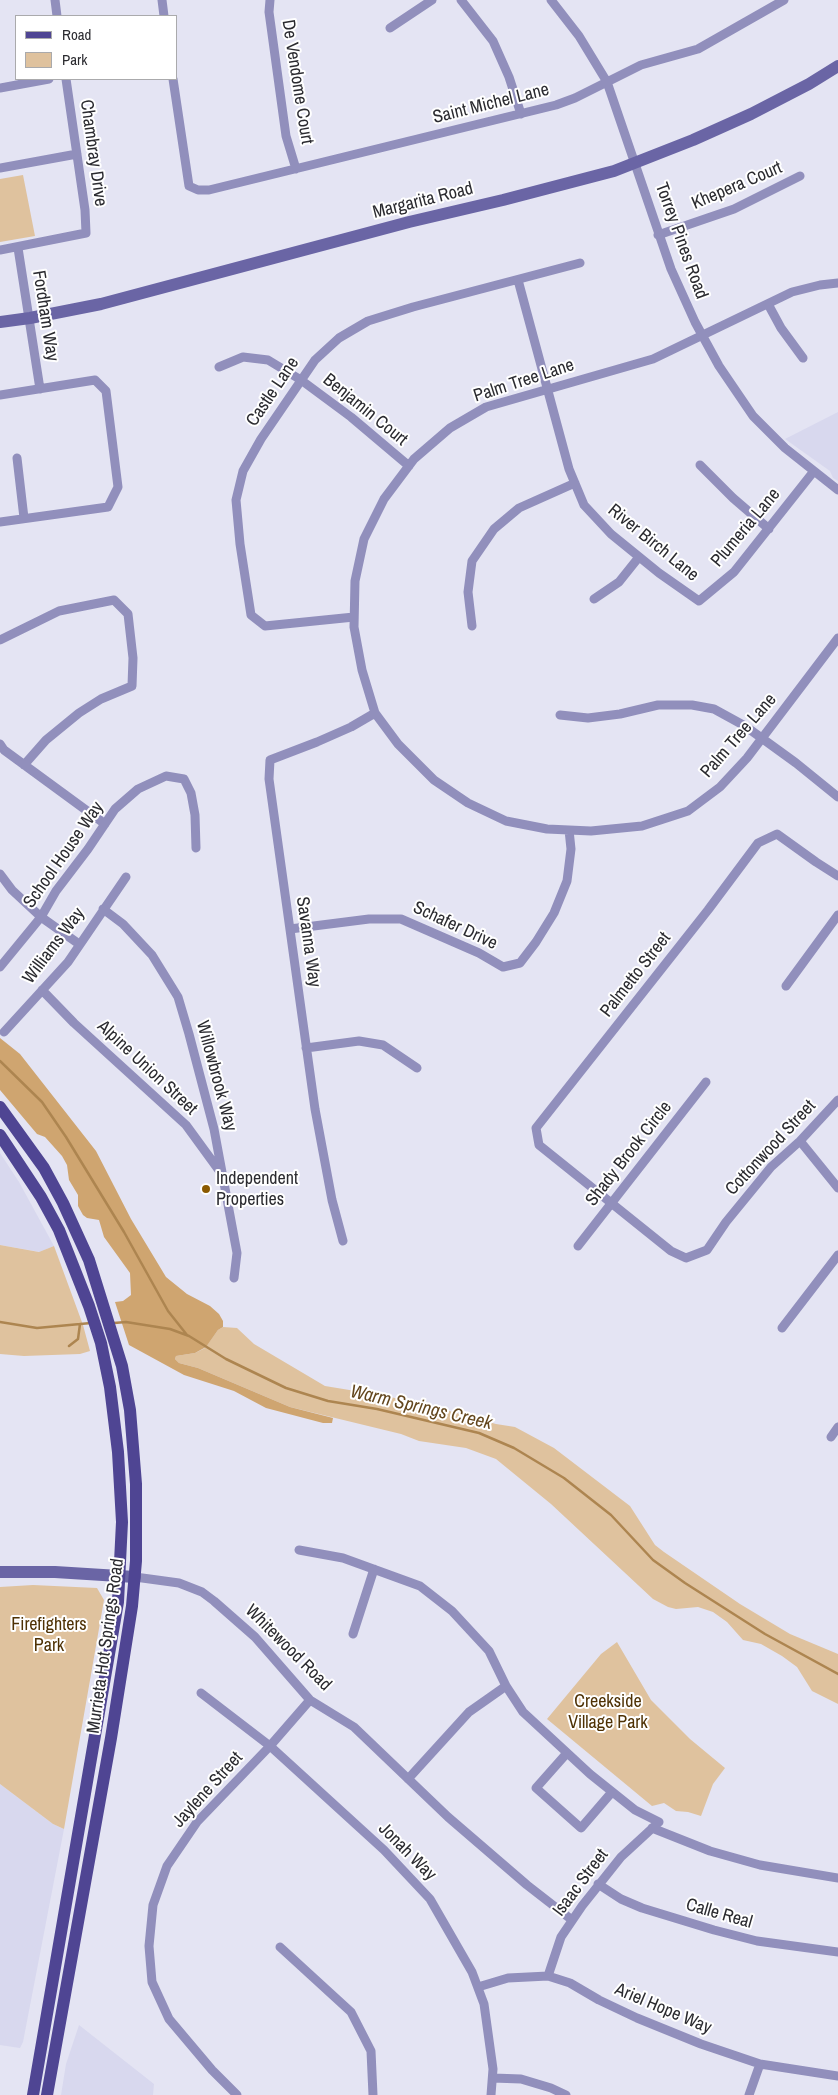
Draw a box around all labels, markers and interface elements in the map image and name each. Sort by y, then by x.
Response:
legend [15,15,178,80]
street label: De Vendome Court [277,18,317,146]
text: Road [62,24,91,45]
text: Park [62,49,87,70]
street label: Saint Michel Lane [431,79,551,129]
street label: Chambray Drive [75,98,111,208]
street label: Khepera Court [689,157,785,215]
street label: Margarita Road [371,178,475,224]
street label: Torrey Pines Road [650,180,712,302]
street label: Fordham Way [27,269,63,363]
street label: Castle Lane [242,353,304,431]
street label: Palm Tree Lane [471,355,577,407]
street label: Benjamin Court [318,369,412,451]
street label: Plumeria Lane [707,484,785,572]
street label: River Birch Lane [603,500,703,586]
street label: Palm Tree Lane [697,689,781,783]
street label: School House Way [19,798,109,912]
street label: Savanna Way [291,895,325,989]
street label: Schafer Drive [410,897,500,955]
street label: Williams Way [18,904,90,988]
street label: Palmetto Street [596,928,676,1022]
street label: Alpine Union Street [93,1016,201,1120]
street label: Willowbrook Way [191,1018,241,1134]
street label: Cottonwood Street [721,1096,821,1200]
street label: Shady Brook Circle [581,1097,677,1211]
place label: Independent Properties [216,1168,298,1210]
marker: Independent Properties [200,1183,212,1195]
water label: Warm Springs Creek [348,1381,494,1435]
street label: Murrieta Hot Springs Road [83,1557,129,1735]
street label: Whitewood Road [240,1600,336,1696]
park label: Firefighters Park [11,1614,87,1656]
park label: Creekside Village Park [568,1691,648,1734]
street label: Jaylene Street [168,1748,248,1832]
street label: Jonah Way [373,1818,441,1886]
street label: Isaac Street [549,1845,613,1921]
street label: Calle Real [683,1894,755,1934]
street label: Ariel Hope Way [611,1979,715,2039]

